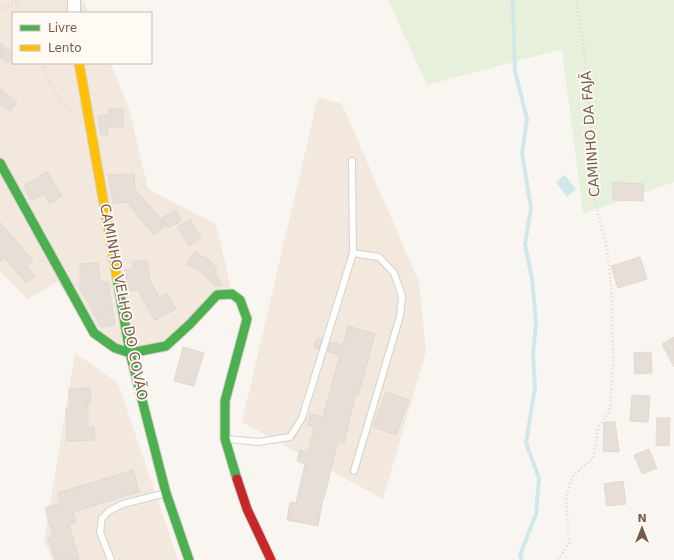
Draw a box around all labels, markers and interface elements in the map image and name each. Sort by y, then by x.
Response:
legend [12,12,152,64]
text: Livre [48,21,77,35]
text: Lento [48,41,82,55]
street label: CAMINHO DA FAJÃ [578,70,602,198]
street label: CAMINHO VELHO DO COVÃO [97,202,151,402]
north arrow [622,508,662,548]
text: N [637,512,647,525]

